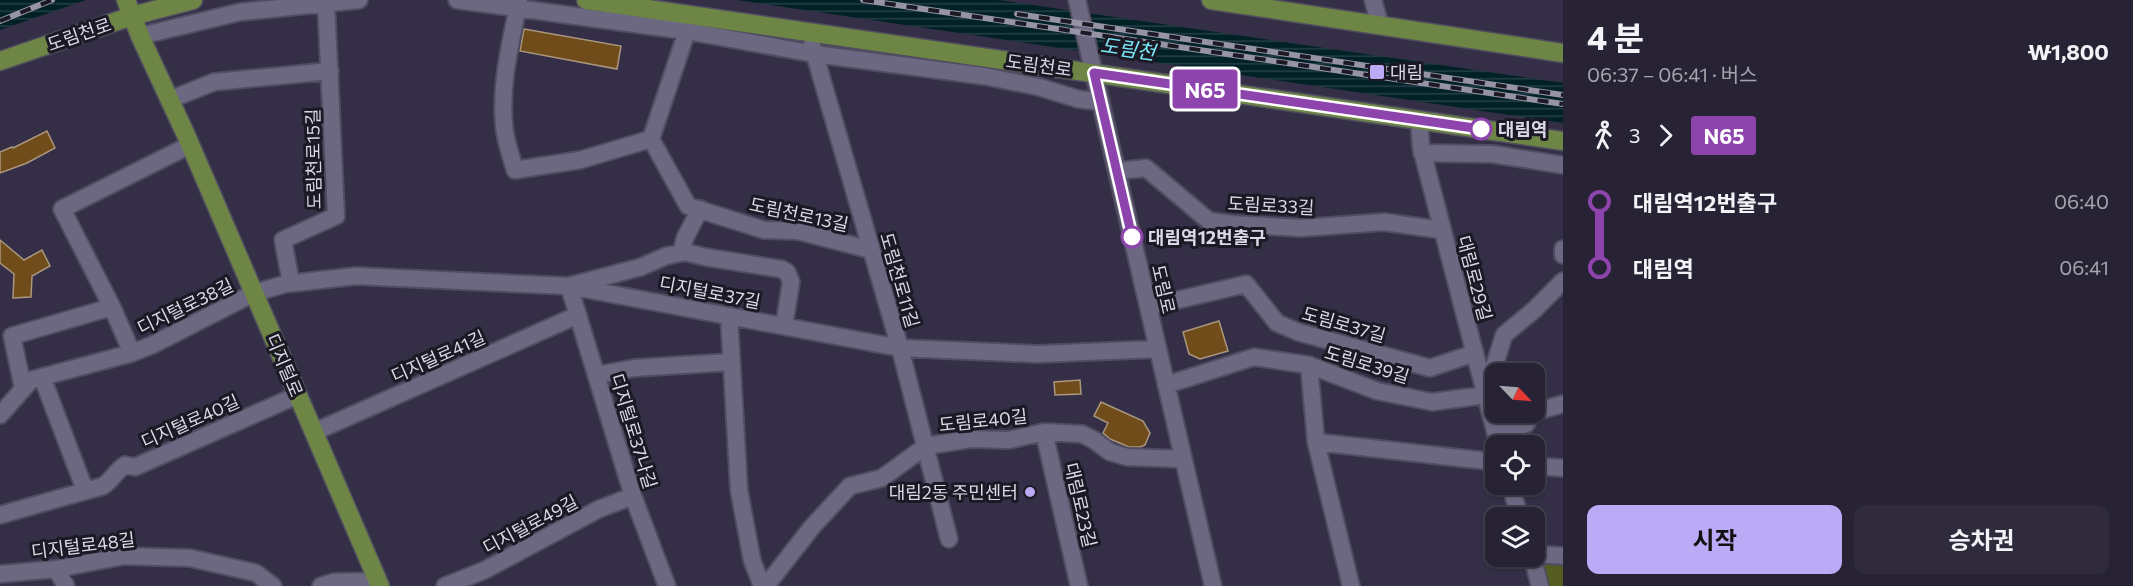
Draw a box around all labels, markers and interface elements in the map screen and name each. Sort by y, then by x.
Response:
street label: 도림천로 [44,13,114,55]
text: 4 분 [1587,16,1644,57]
water label: 도림천 [1099,32,1160,64]
text: ₩1,800 [2027,38,2109,65]
street label: 도림천로 [1005,49,1073,81]
place label: 대림 [1390,61,1423,83]
text: 06:37 – 06:41 · 버스 [1587,62,1757,86]
marker: 대림 [1368,63,1386,81]
line badge: N65 [1170,70,1240,109]
text: N65 [1185,77,1225,102]
street label: 도림천로15길 [301,108,325,210]
marker: 대림역 [1470,118,1492,140]
place label: 대림역 [1498,118,1548,140]
icon: walk [1587,119,1620,152]
icon: forward [1649,119,1682,152]
text: 3 [1629,123,1640,147]
text: N65 [1703,123,1744,148]
text: 대림역12번출구 [1633,189,1777,216]
text: 06:40 [2054,189,2109,213]
street label: 도림로33길 [1227,192,1315,218]
street label: 도림천로13길 [747,193,851,235]
marker: 대림역12번출구 [1121,226,1143,248]
place label: 대림역12번출구 [1148,226,1266,248]
street label: 도림천로11길 [876,230,924,330]
street label: 대림로29길 [1453,233,1497,323]
text: 대림역 [1633,255,1694,282]
text: 06:41 [2059,255,2109,279]
street label: 도림로 [1148,262,1180,316]
street label: 디지털로37길 [658,271,762,313]
street label: 디지털로38길 [133,273,237,339]
street label: 도림로37길 [1300,302,1388,346]
street label: 디지털로41길 [387,325,489,387]
street label: 디지털로 [262,330,308,400]
street label: 도림로39길 [1322,341,1412,387]
north arrow [1485,363,1545,423]
map controls [1485,363,1545,567]
street label: 디지털로37나길 [606,371,662,491]
street label: 디지털로40길 [137,390,243,452]
street label: 도림로40길 [938,404,1028,436]
button: locate [1485,435,1545,495]
street label: 대림로23길 [1061,460,1101,550]
place label: 대림2동 주민센터 [889,481,1018,503]
marker: 대림2동 주민센터 [1023,485,1037,499]
street label: 디지털로49길 [479,490,581,558]
button: 시작 [1587,505,1842,574]
button: 승차권 [1854,505,2109,574]
button: layers [1485,507,1545,567]
street label: 디지털로48길 [30,528,136,562]

